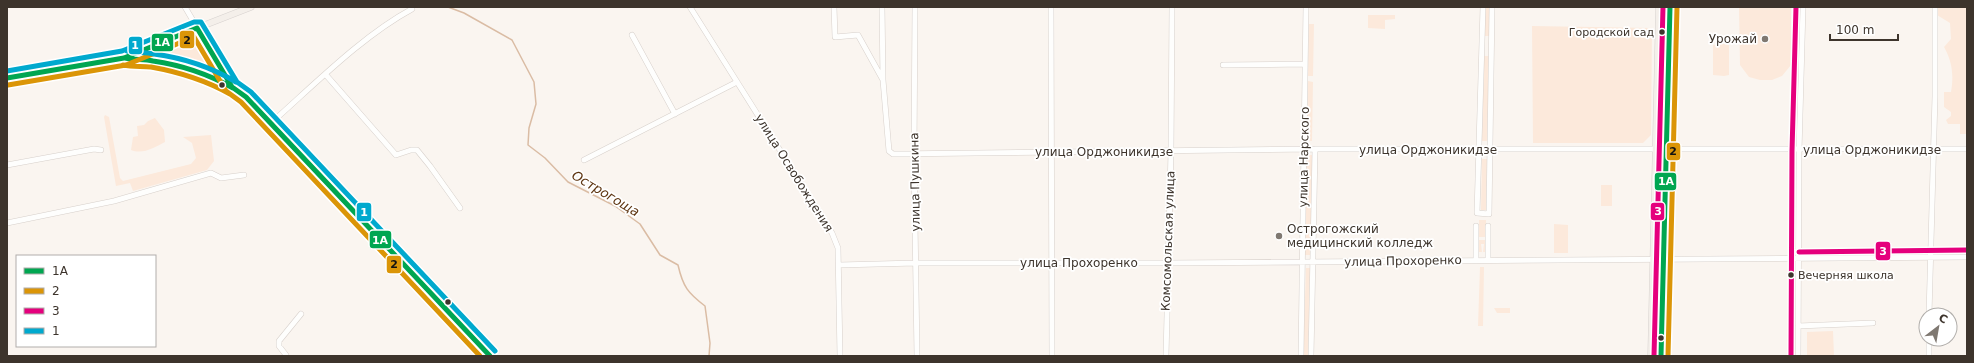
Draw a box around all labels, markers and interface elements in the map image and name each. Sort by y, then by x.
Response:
scale bar [1830,16,1898,42]
text: 100 m [1836,23,1874,37]
place label: Городской сад [1569,26,1654,39]
marker: Городской сад [1657,27,1667,37]
line badge: 2 [179,30,195,49]
place label: Урожай [1709,32,1757,46]
line badge: 1А [151,33,174,52]
text: 2 [183,34,191,47]
marker: Урожай [1760,34,1770,44]
line badge: 1 [128,36,143,55]
text: 1А [154,36,171,49]
text: 1 [131,39,139,52]
unlabelled marker [217,80,227,90]
street label: улица Нарского [1296,107,1312,207]
street label: улица Освобождения [752,111,836,235]
street label: улица Пушкина [907,132,923,232]
line badge: 2 [1666,142,1681,161]
street label: улица Орджоникидзе [1359,143,1497,157]
street label: улица Орджоникидзе [1803,143,1941,157]
street label: улица Орджоникидзе [1035,145,1173,159]
text: 2 [1669,145,1677,158]
water label: Острогоща [569,167,642,219]
street label: Комсомольская улица [1159,171,1177,311]
line badge: 1А [1654,172,1677,191]
text: 1А [1658,175,1675,188]
line badge: 1 [356,202,372,222]
line badge: 3 [1650,202,1665,221]
text: 3 [1654,205,1662,218]
text: 1 [360,206,368,219]
place label: Острогожский медицинский колледж [1287,222,1433,250]
line badge: 1А [369,230,392,249]
marker: Острогожский медицинский колледж [1274,231,1284,241]
text: 1А [372,234,389,247]
line badge: 3 [1875,241,1891,261]
text: 3 [1879,245,1887,258]
street label: улица Прохоренко [1344,253,1462,269]
legend [16,255,156,347]
line badge: 2 [386,255,402,274]
street label: улица Прохоренко [1020,256,1138,270]
text: 2 [390,258,398,271]
text: 1А [52,264,69,278]
place label: Вечерняя школа [1798,269,1894,282]
marker: Вечерняя школа [1786,270,1796,280]
text: 2 [52,284,60,298]
unlabelled marker [443,297,453,307]
text: 3 [52,304,60,318]
north arrow [1918,307,1958,347]
text: С [1936,311,1950,327]
text: 1 [52,324,60,338]
unlabelled marker [1656,333,1666,343]

